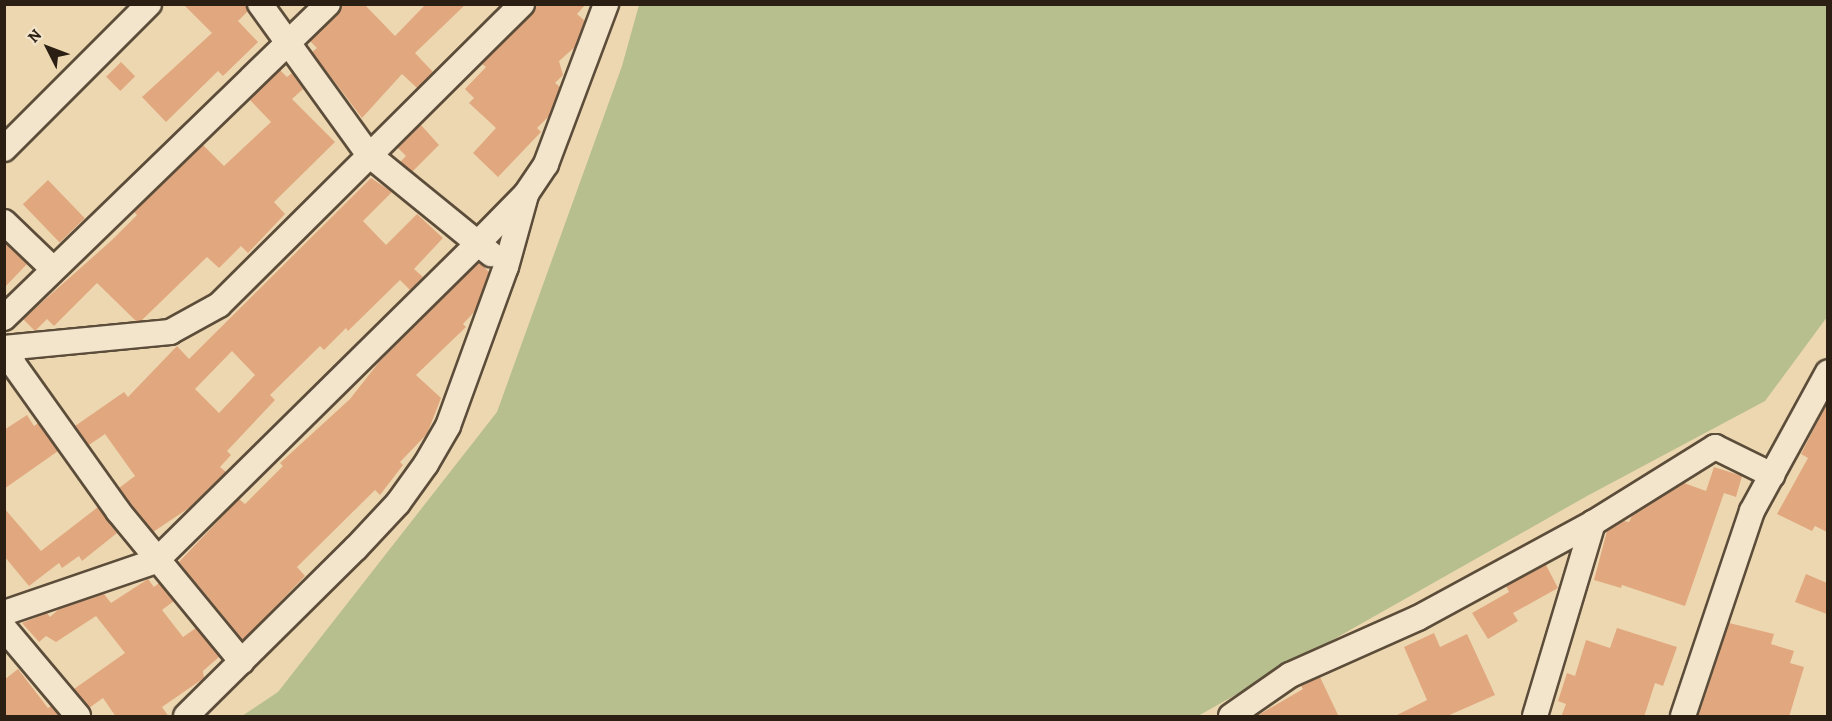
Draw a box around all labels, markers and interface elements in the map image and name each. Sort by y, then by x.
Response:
north arrow [18,18,78,78]
text: N [23,24,47,48]

